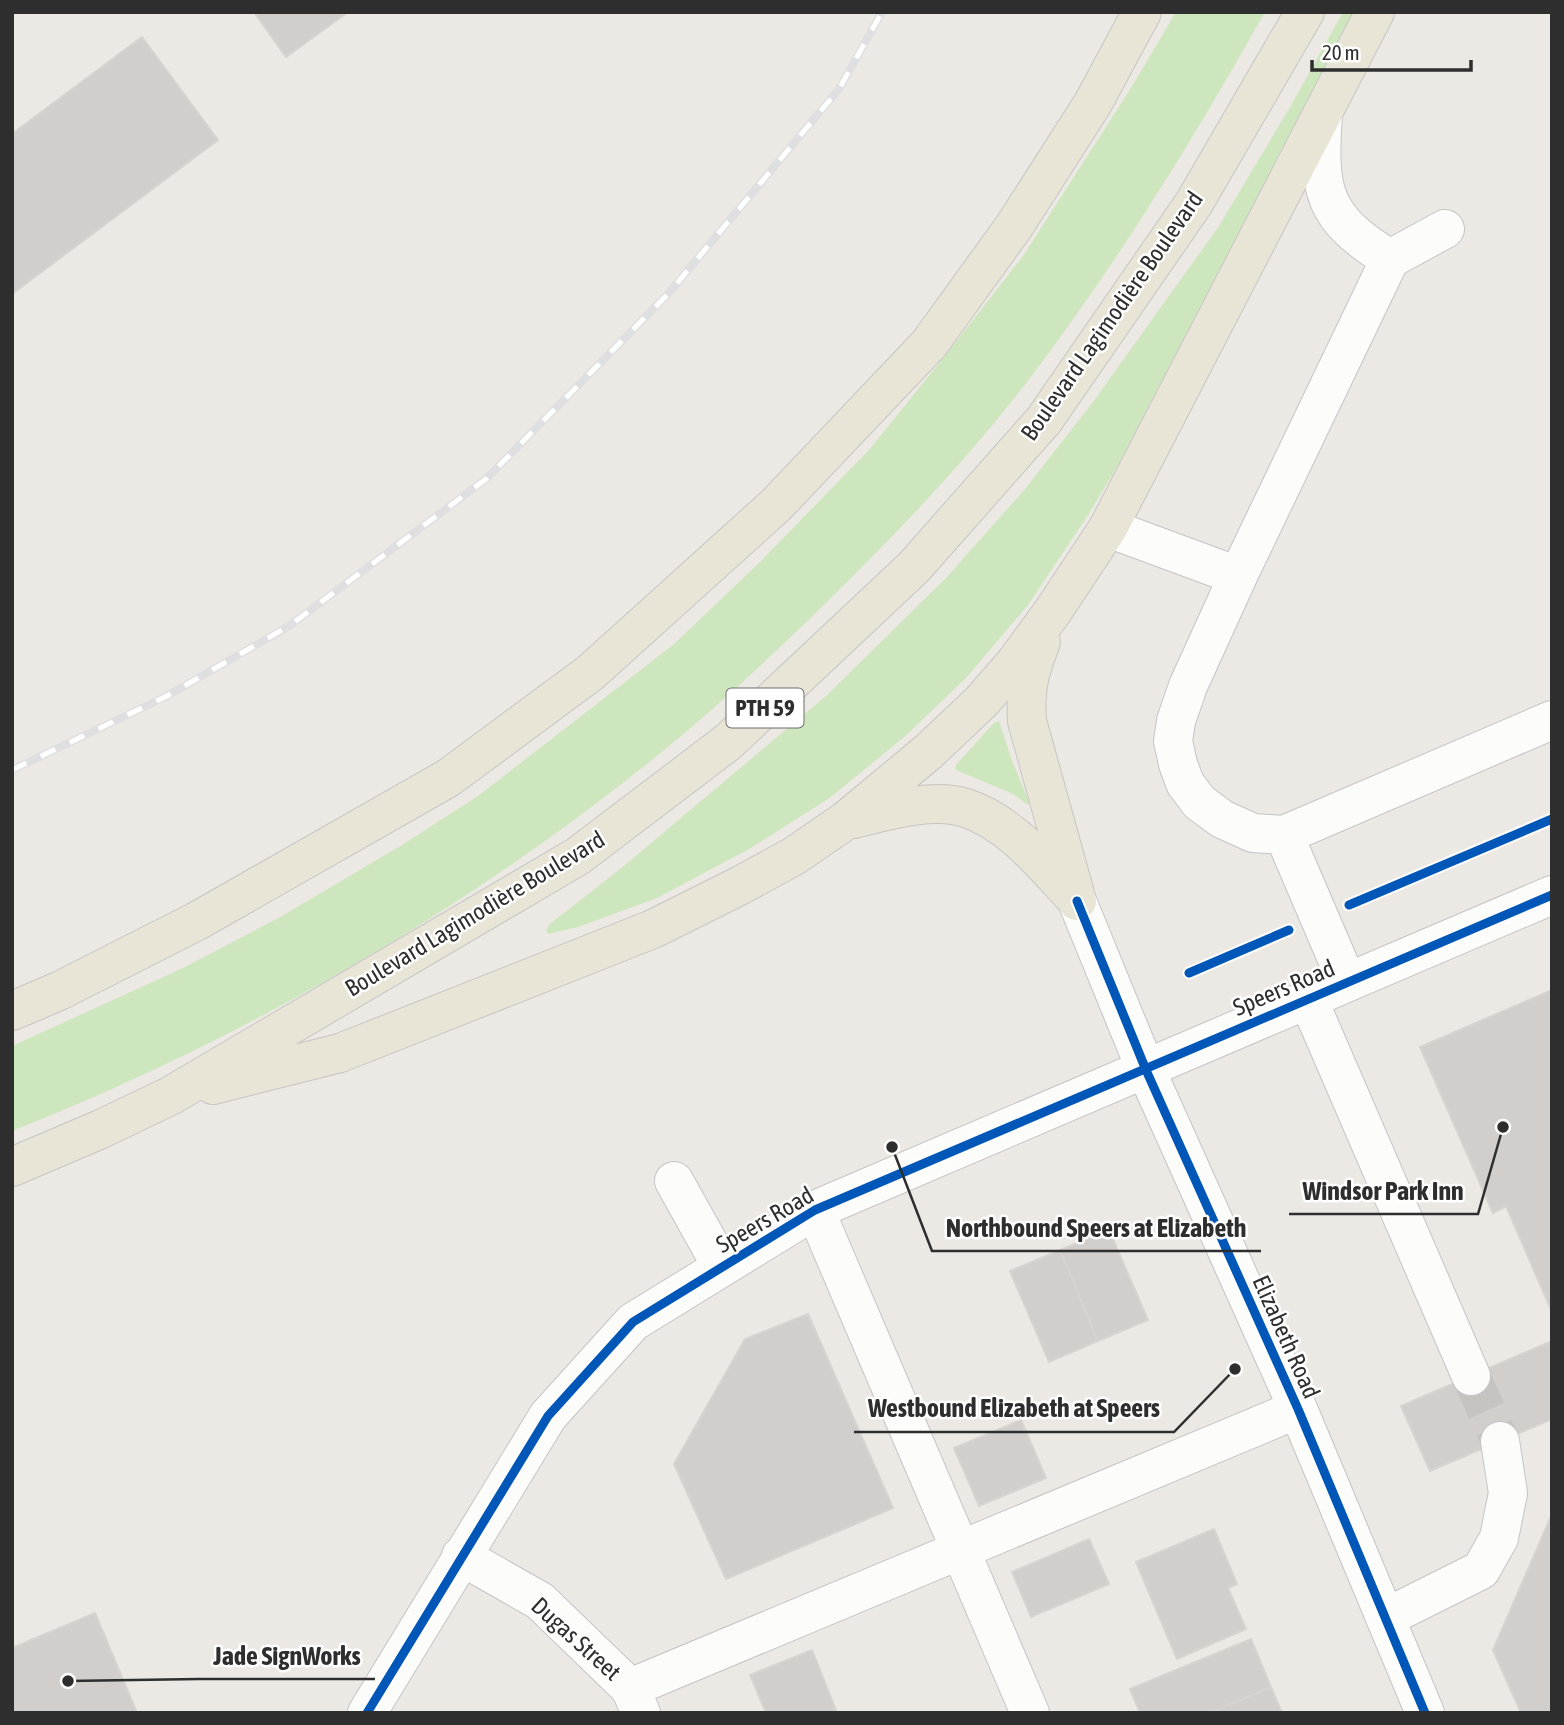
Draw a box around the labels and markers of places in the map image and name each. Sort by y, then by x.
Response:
callout: Windsor Park Inn [1289,1167,1478,1214]
callout: Northbound Speers at Elizabeth [932,1204,1261,1251]
callout: Westbound Elizabeth at Speers [854,1385,1174,1432]
callout: Jade SignWorks [199,1632,375,1679]

